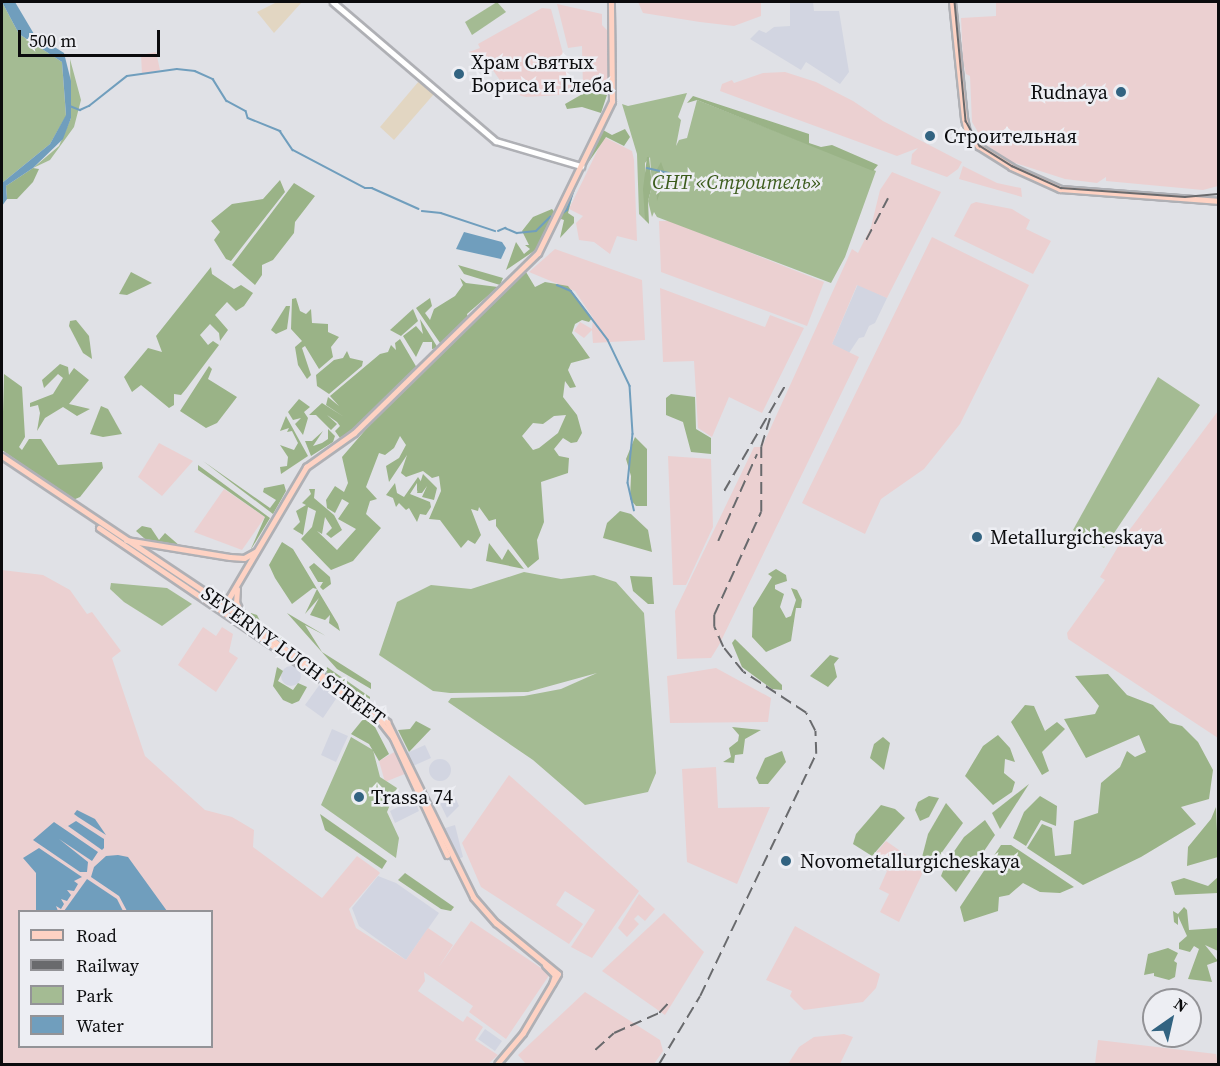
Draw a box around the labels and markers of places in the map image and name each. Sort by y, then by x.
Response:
place label: Храм Святых Бориса и Глеба [471,51,613,98]
marker: Храм Святых Бориса и Глеба [452,67,466,81]
place label: Rudnaya [1030,80,1108,104]
marker: Rudnaya [1112,83,1130,101]
place label: Строительная [944,124,1077,148]
marker: Строительная [921,127,939,145]
place label: Metallurgicheskaya [990,525,1164,549]
marker: Metallurgicheskaya [968,528,986,546]
place label: Trassa 74 [371,785,453,809]
marker: Trassa 74 [352,790,366,804]
place label: Novometallurgicheskaya [800,849,1020,873]
marker: Novometallurgicheskaya [777,852,795,870]

